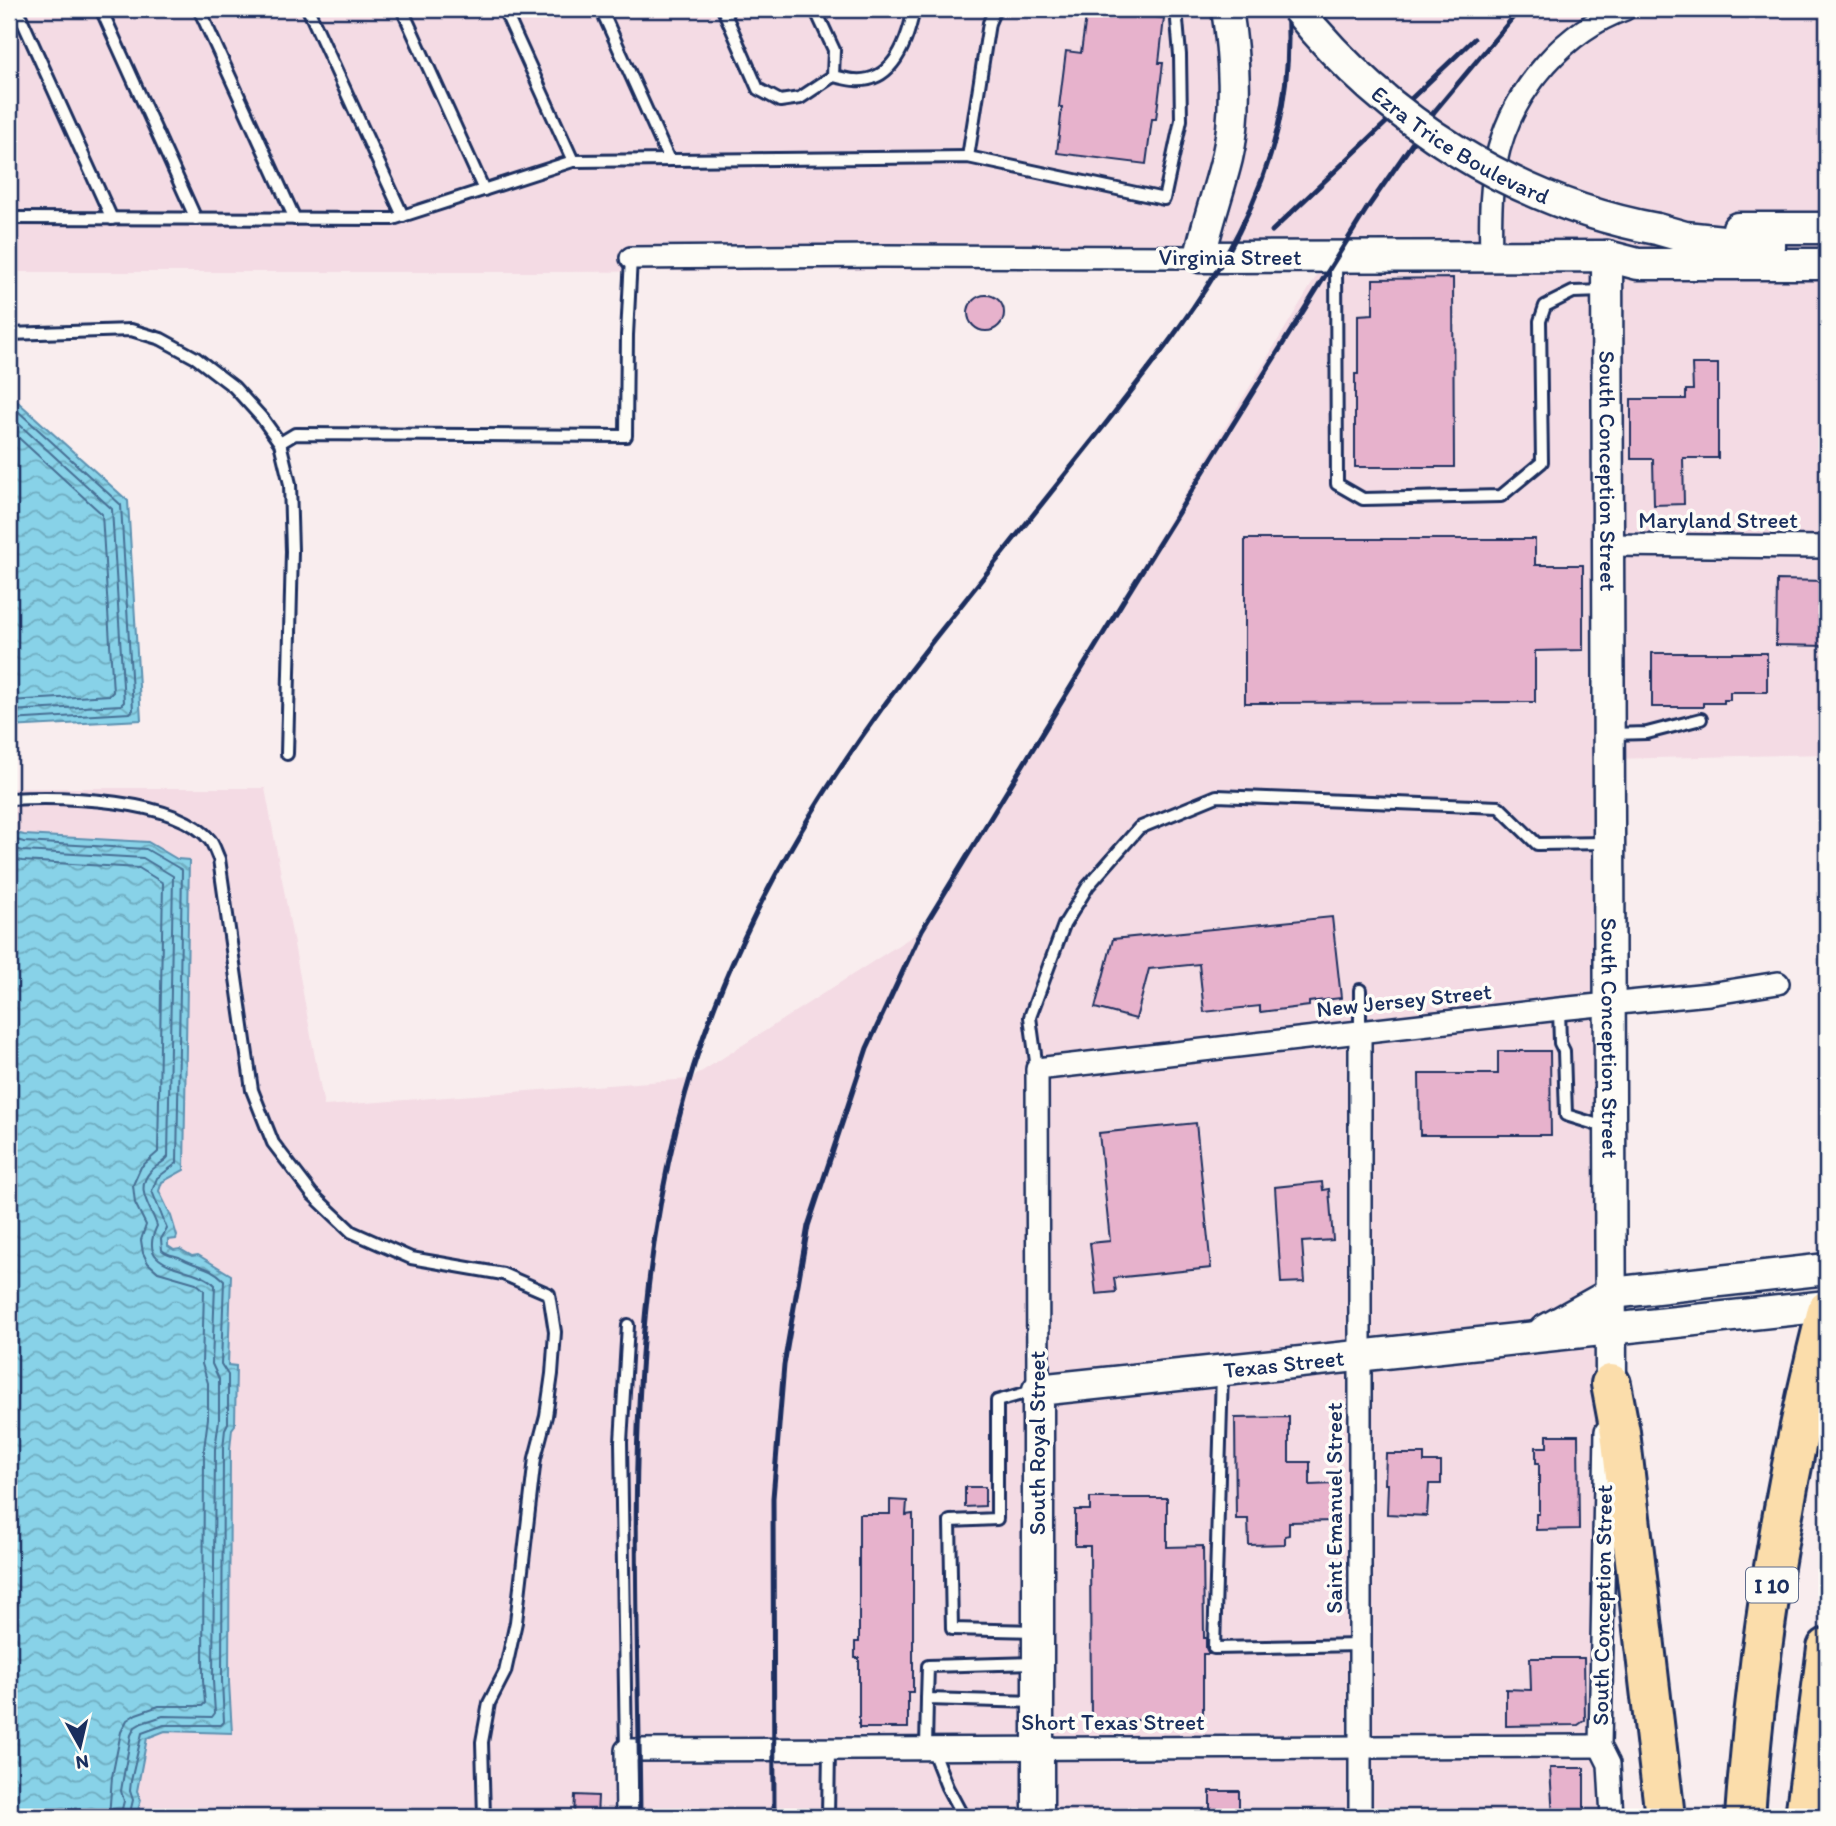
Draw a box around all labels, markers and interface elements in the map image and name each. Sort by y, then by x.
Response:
street label: Ezra Trice Boulevard [1366,80,1554,210]
street label: Virginia Street [1158,243,1302,271]
street label: South Conception Street [1593,350,1622,592]
street label: Maryland Street [1638,506,1798,534]
street label: South Conception Street [1595,917,1624,1159]
street label: New Jersey Street [1315,977,1493,1023]
street label: Texas Street [1222,1343,1346,1384]
street label: South Royal Street [1023,1351,1051,1535]
street label: Saint Emanuel Street [1320,1402,1348,1614]
street label: South Conception Street [1586,1484,1618,1726]
road number: I 10 [1746,1568,1798,1602]
street label: Short Texas Street [1021,1708,1205,1736]
north arrow [46,1710,116,1780]
text: N [74,1750,90,1775]

